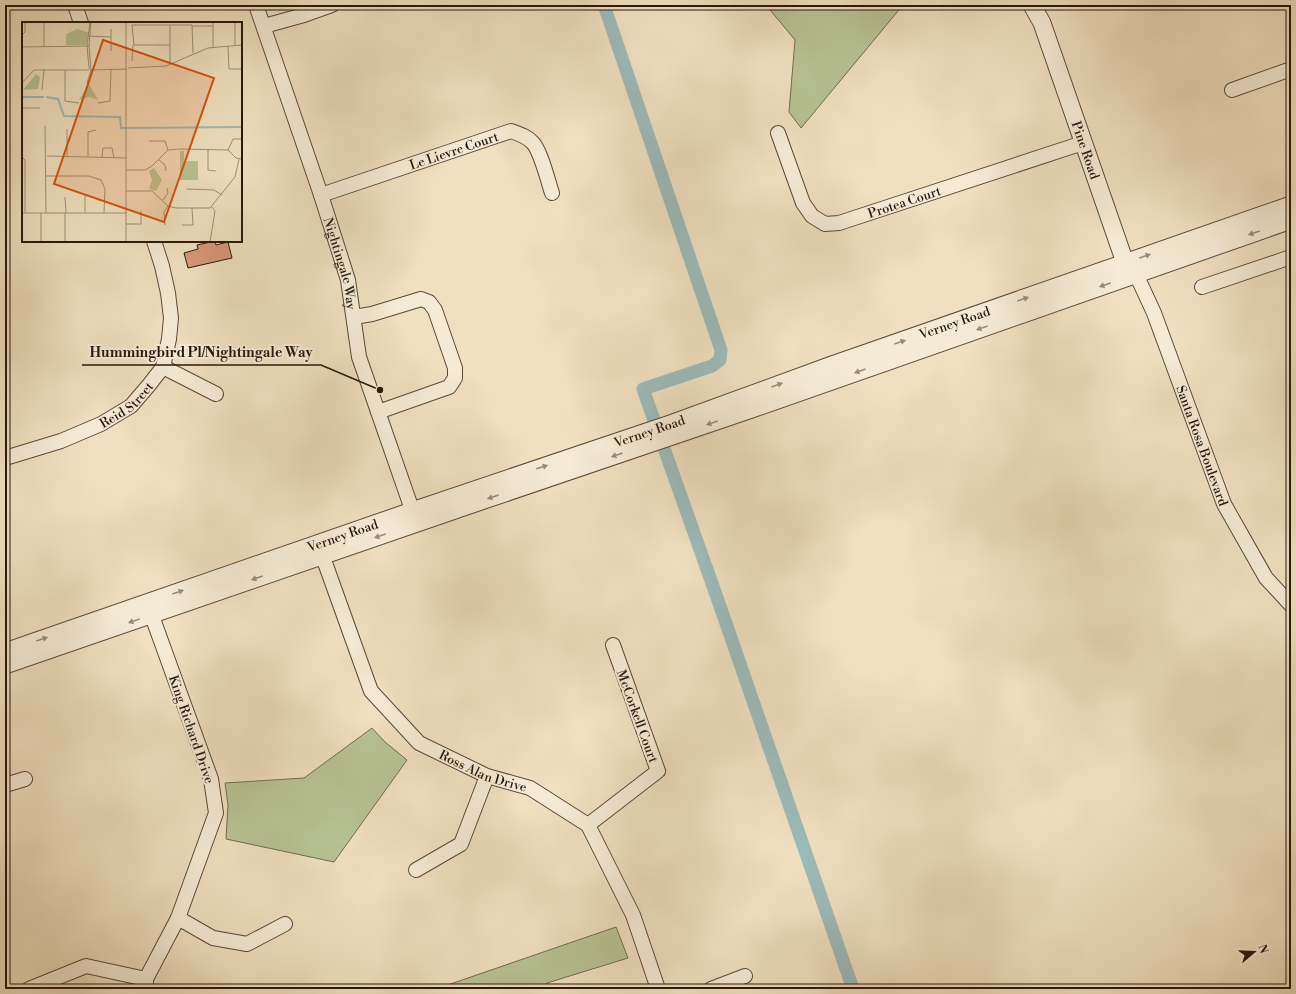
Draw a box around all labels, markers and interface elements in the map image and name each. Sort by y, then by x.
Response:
inset map [22,22,242,242]
street label: Pine Road [1068,119,1103,182]
street label: Le Lievre Court [407,129,501,174]
street label: Protea Court [866,183,944,222]
street label: Nightingale Way [320,215,359,311]
one-way arrow [1248,230,1260,236]
one-way arrow [1140,253,1152,259]
one-way arrow [1099,282,1111,288]
one-way arrow [1017,296,1029,302]
street label: Verney Road [916,303,993,343]
one-way arrow [976,325,988,331]
one-way arrow [894,338,906,344]
callout: Hummingbird Pl/Nightingale Way [82,339,321,365]
text: Hummingbird Pl/Nightingale Way [90,344,313,362]
one-way arrow [853,368,865,374]
street label: Reid Street [97,379,157,432]
one-way arrow [772,382,784,388]
street label: Santa Rosa Boulevard [1172,383,1231,509]
street label: Verney Road [611,412,688,452]
one-way arrow [706,420,718,426]
one-way arrow [610,452,622,458]
one-way arrow [536,464,548,470]
one-way arrow [487,494,499,500]
street label: Verney Road [304,516,381,556]
one-way arrow [373,534,385,540]
one-way arrow [250,576,262,582]
one-way arrow [172,589,184,595]
one-way arrow [127,618,139,624]
one-way arrow [36,636,48,642]
street label: McCorkell Court [613,668,661,765]
street label: King Richard Drive [165,673,217,786]
street label: Ross Alan Drive [436,747,529,796]
north arrow [1234,932,1274,972]
text: N [1254,943,1271,956]

